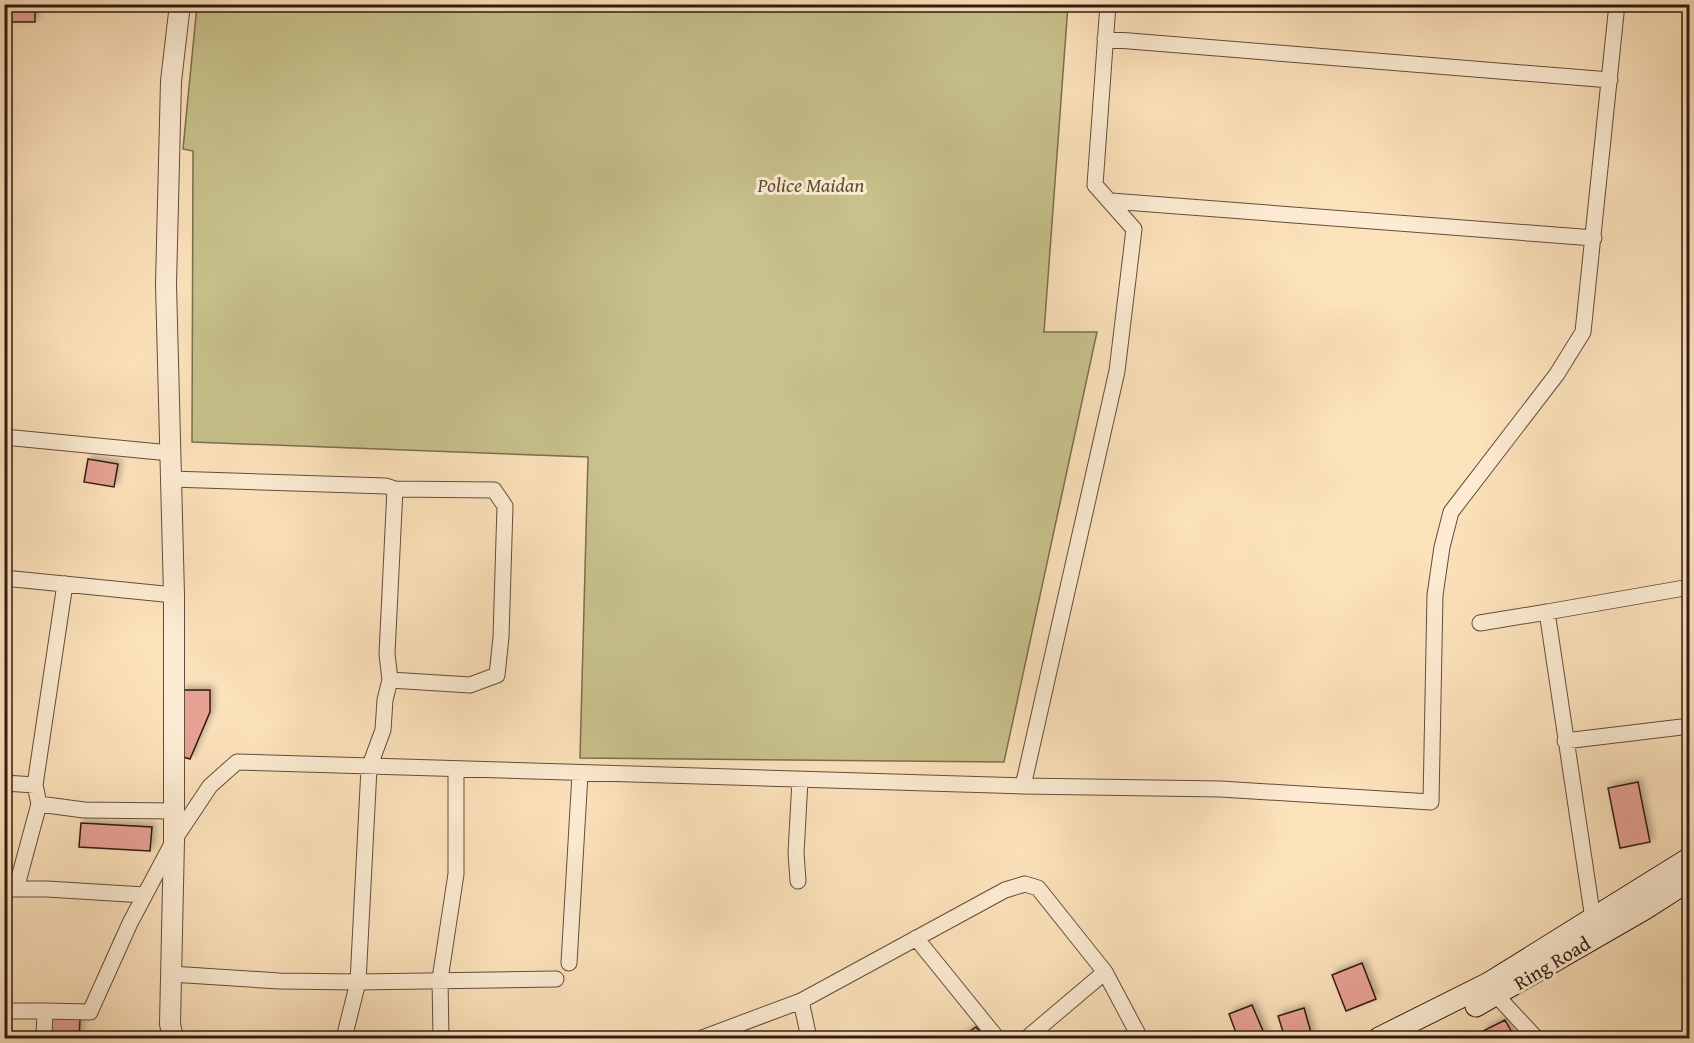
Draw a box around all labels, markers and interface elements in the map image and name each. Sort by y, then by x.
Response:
park label: Police Maidan [757,170,864,199]
street label: Ring Road [1508,928,1596,997]

